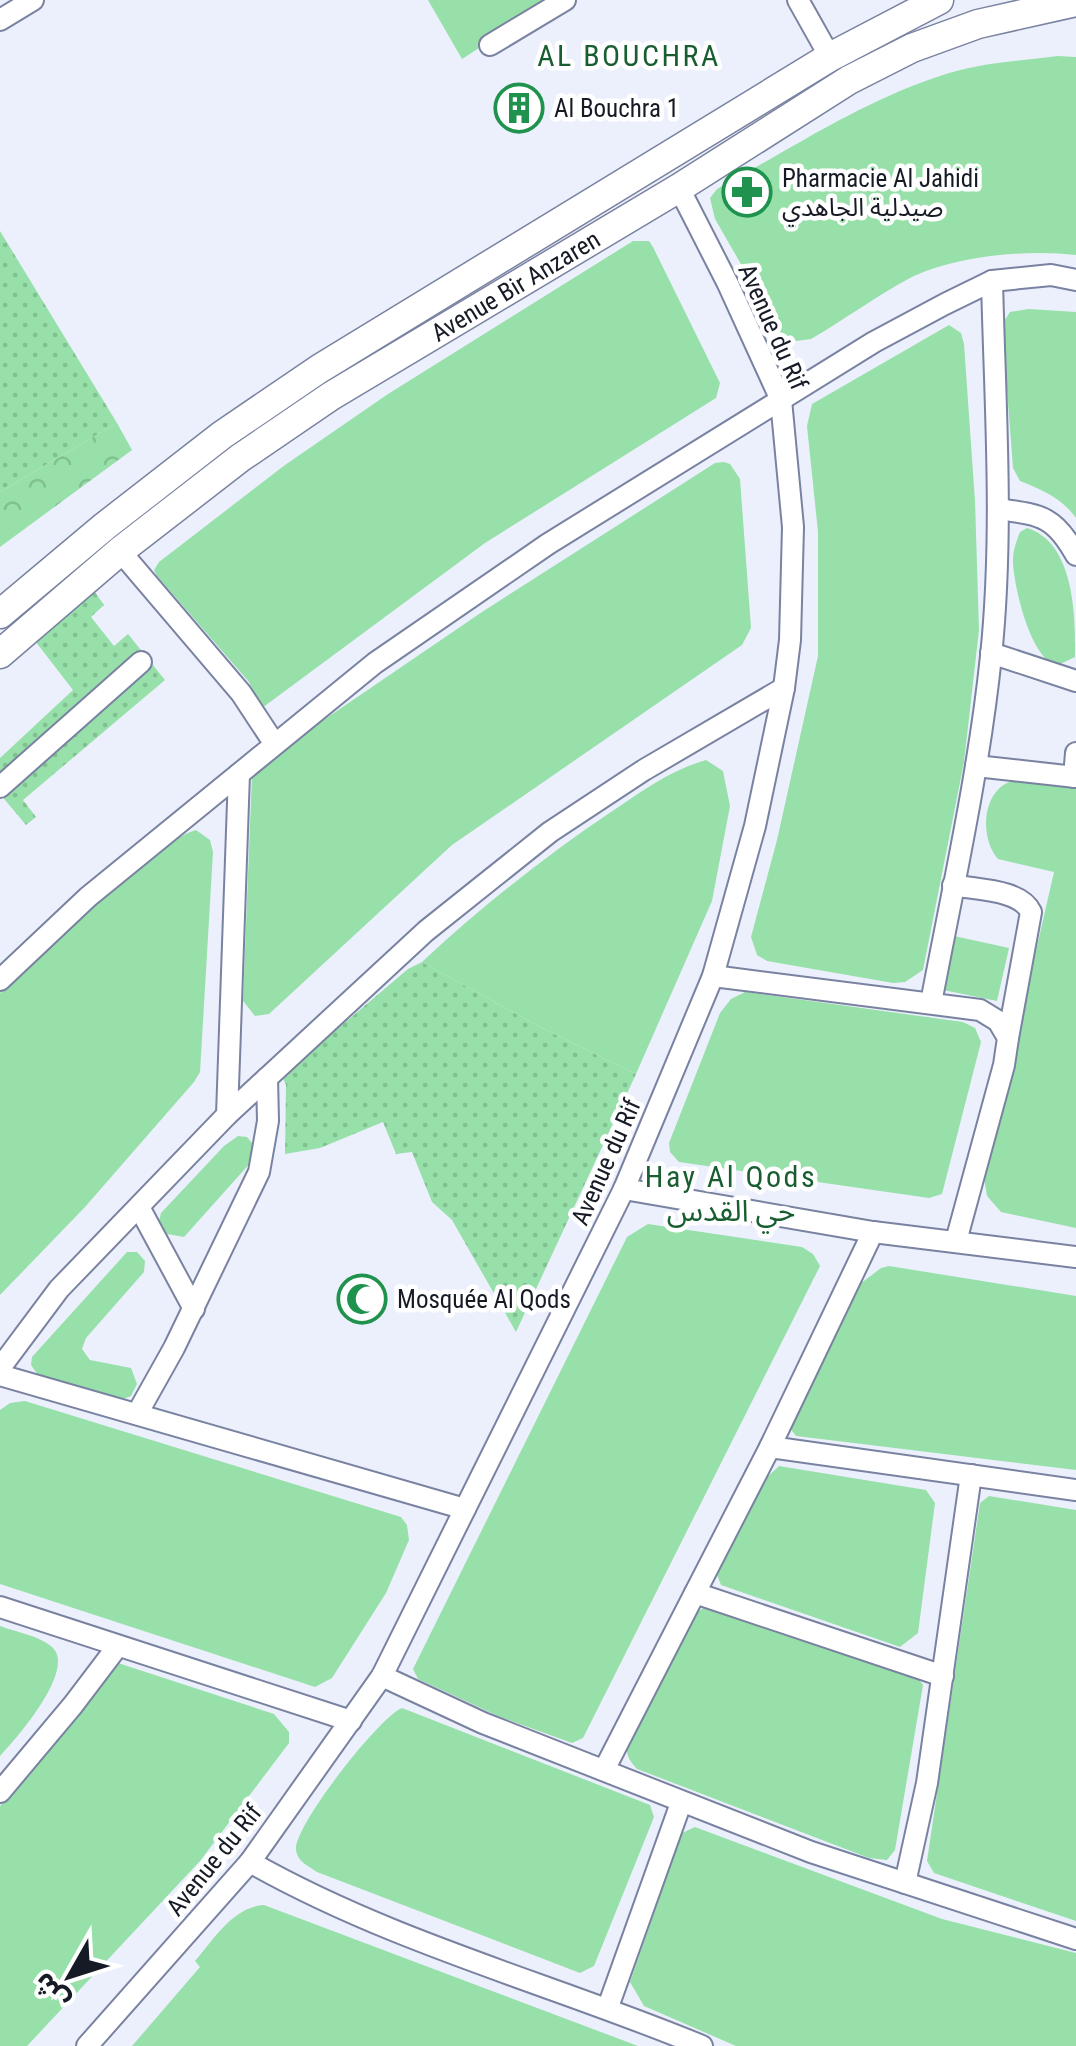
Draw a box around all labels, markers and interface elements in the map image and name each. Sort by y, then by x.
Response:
district label: AL BOUCHRA [537,38,721,73]
building icon: Al Bouchra 1 [493,82,545,134]
place label: Al Bouchra 1 [554,94,679,123]
place label: Pharmacie Al Jahidi صيدلية الجاهدي [782,164,979,226]
pharmacy icon: Pharmacie Al Jahidi صيدلية الجاهدي [721,166,773,218]
street label: Avenue Bir Anzaren [426,224,605,347]
street label: Avenue du Rif [732,260,814,395]
street label: Avenue du Rif [565,1094,647,1229]
district label: Hay Al Qods حي القدس [645,1159,817,1233]
mosque icon: Mosquée Al Qods [336,1273,388,1325]
place label: Mosquée Al Qods [397,1285,571,1314]
street label: Avenue du Rif [160,1798,268,1922]
north arrow [20,1926,120,2026]
text: ش [26,1966,76,2017]

